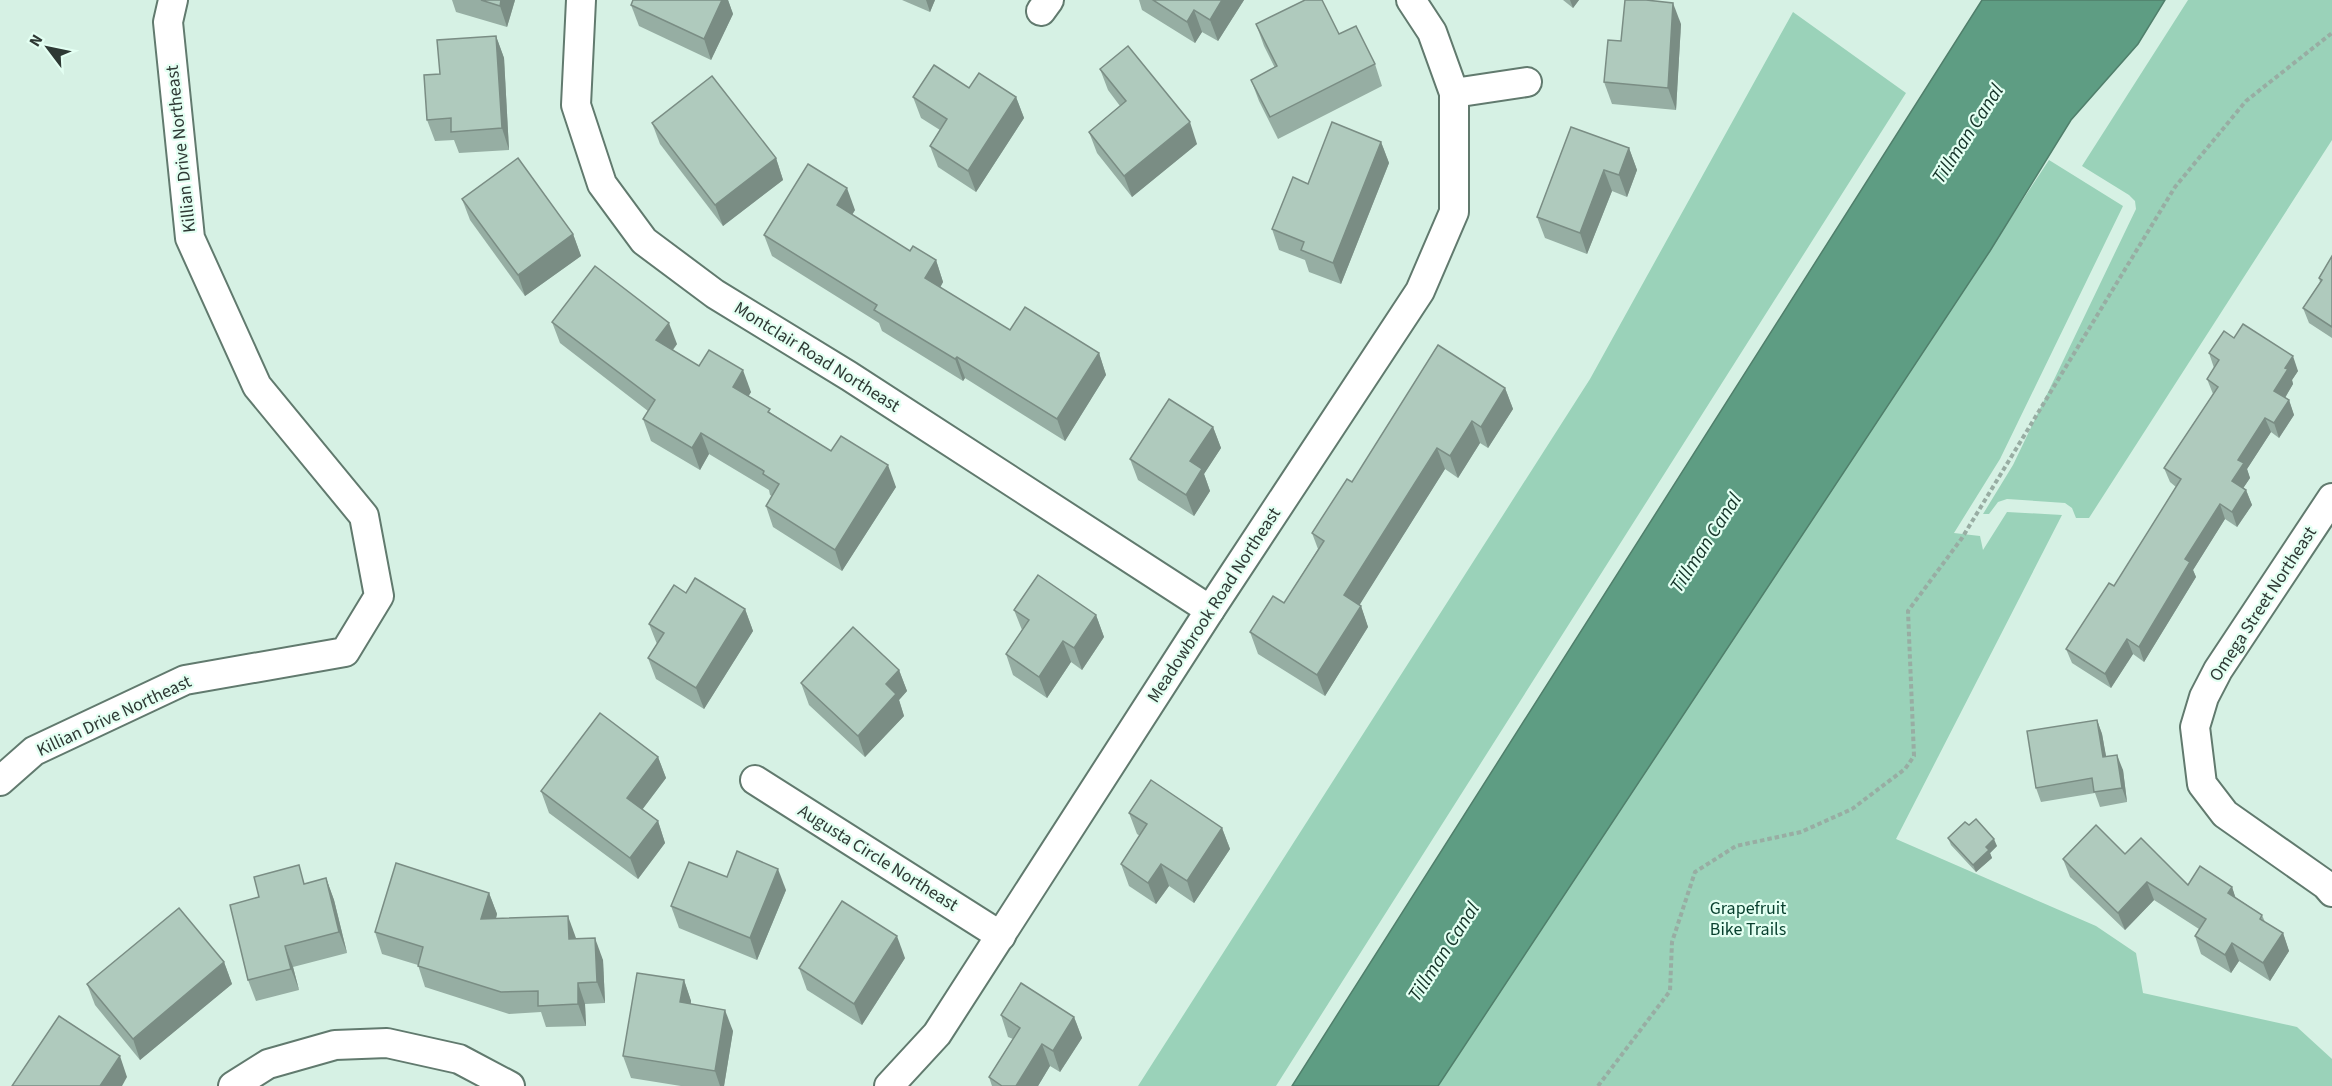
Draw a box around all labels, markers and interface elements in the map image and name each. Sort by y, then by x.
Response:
north arrow [18,18,78,78]
text: N [24,30,48,51]
street label: Killian Drive Northeast [160,64,202,234]
water label: Tillman Canal [1925,79,2011,189]
street label: Montclair Road Northeast [729,296,905,418]
water label: Tillman Canal [1663,488,1749,598]
street label: Meadowbrook Road Northeast [1141,502,1287,708]
street label: Omega Street Northeast [2203,522,2323,686]
street label: Killian Drive Northeast [33,669,195,763]
street label: Augusta Circle Northeast [793,799,963,917]
park label: Grapefruit Bike Trails [1710,896,1786,942]
water label: Tillman Canal [1401,897,1487,1007]

